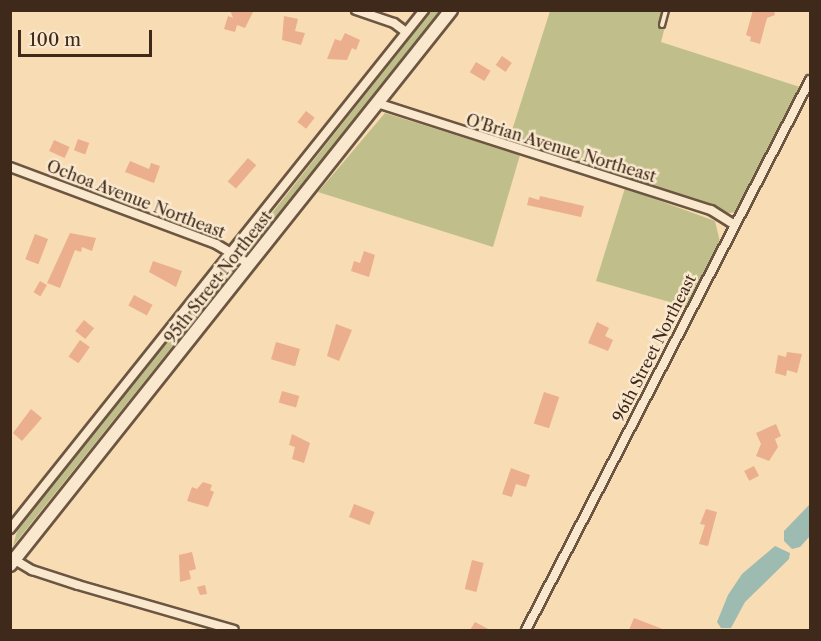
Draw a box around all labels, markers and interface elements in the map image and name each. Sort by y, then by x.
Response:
scale bar [21,18,154,56]
text: 100 m [29,29,81,51]
street label: O'Brian Avenue Northeast [463,110,659,186]
street label: Ochoa Avenue Northeast [44,156,228,242]
street label: 95th Street Northeast [160,207,276,347]
street label: 96th Street Northeast [608,271,700,425]

